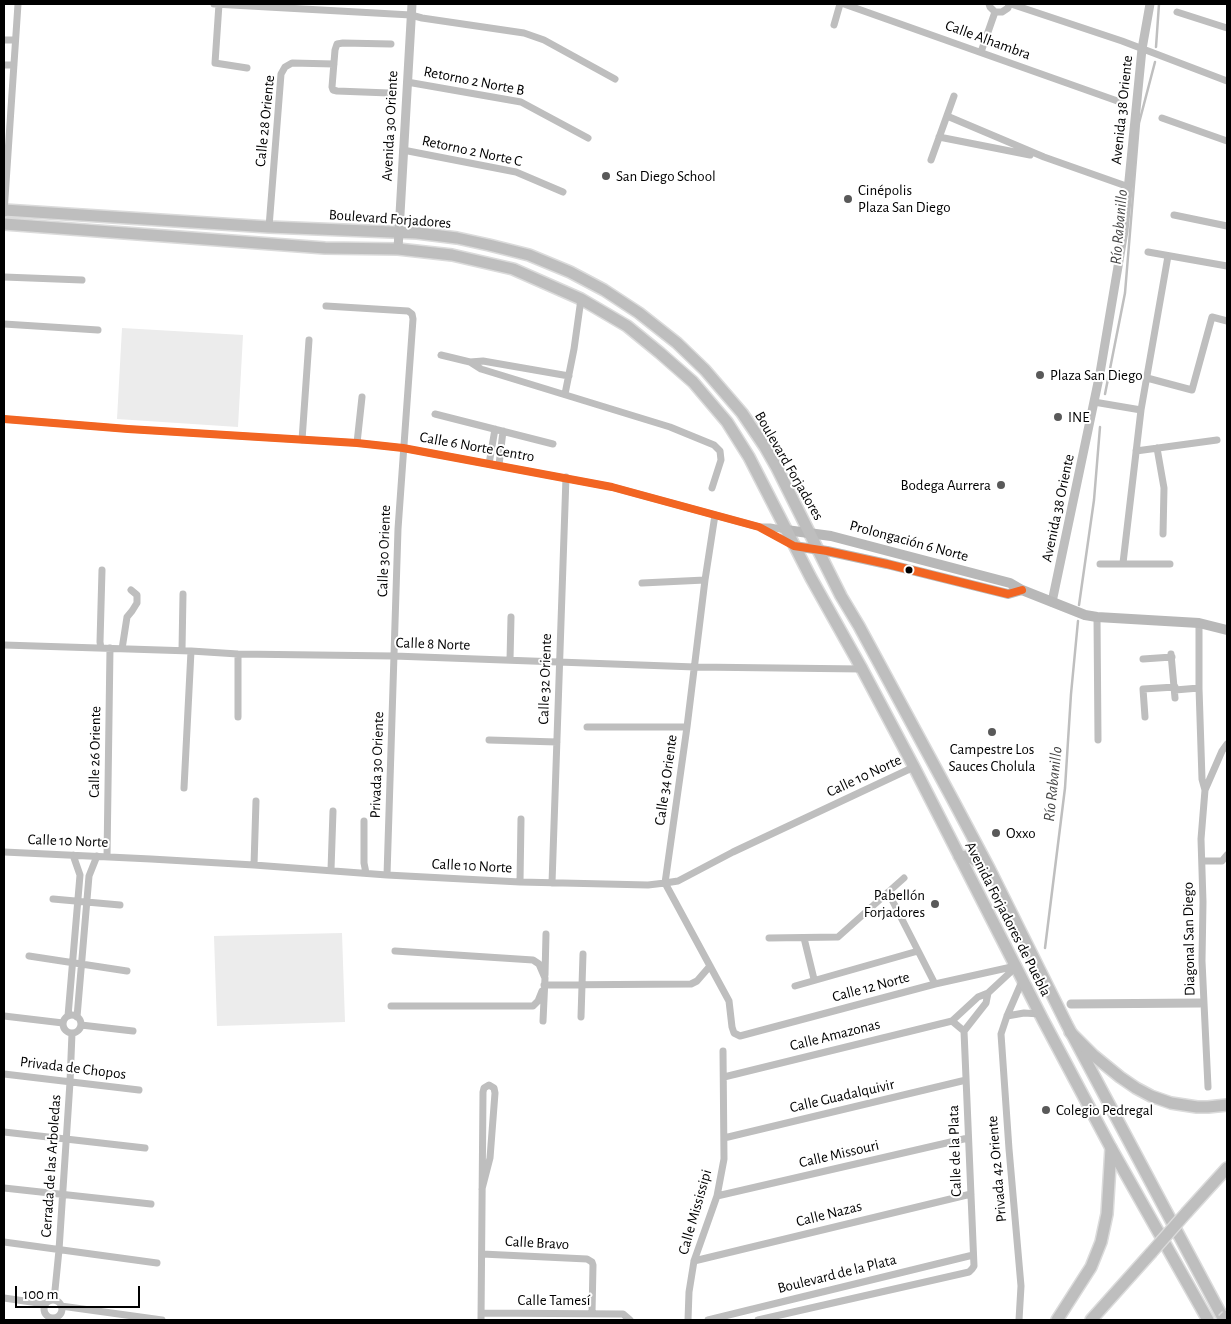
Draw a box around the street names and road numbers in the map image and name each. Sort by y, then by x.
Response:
street label: Calle Alhambra [943,16,1033,64]
street label: Avenida 38 Oriente [1107,54,1137,166]
street label: Retorno 2 Norte B [422,62,526,100]
street label: Avenida 30 Oriente [378,70,402,182]
street label: Calle 28 Oriente [251,74,279,168]
street label: Retorno 2 Norte C [420,132,524,170]
street label: Boulevard Forjadores [328,206,452,232]
street label: Boulevard Forjadores [751,408,827,524]
street label: Calle 6 Norte Centro [418,428,536,466]
street label: Avenida 38 Oriente [1038,452,1078,564]
street label: Calle 30 Oriente [373,505,395,597]
street label: Prolongación 6 Norte [848,516,970,566]
street label: Calle 32 Oriente [534,633,556,725]
street label: Calle 8 Norte [395,634,471,654]
street label: Calle 26 Oriente [85,706,105,798]
street label: Privada 30 Oriente [366,711,388,819]
street label: Calle 34 Oriente [651,733,681,827]
street label: Calle 10 Norte [824,751,904,801]
street label: Calle 10 Norte [27,831,109,851]
street label: Avenida Forjadores de Puebla [961,839,1055,999]
street label: Calle 10 Norte [431,855,513,877]
street label: Diagonal San Diego [1179,882,1199,996]
street label: Calle 12 Norte [830,968,912,1006]
street label: Calle Amazonas [788,1015,882,1055]
street label: Privada de Chopos [19,1053,127,1083]
street label: Calle Guadalquivir [788,1075,896,1117]
street label: Cerrada de las Arboledas [37,1094,65,1238]
street label: Calle de la Plata [944,1105,966,1197]
street label: Privada 42 Oriente [983,1115,1011,1223]
street label: Calle Missouri [797,1136,881,1172]
street label: Calle Mississipi [674,1167,716,1257]
street label: Calle Nazas [794,1197,864,1231]
street label: Calle Bravo [504,1232,570,1254]
street label: Boulevard de la Plata [776,1251,898,1297]
street label: Calle Tamesí [518,1291,590,1309]

